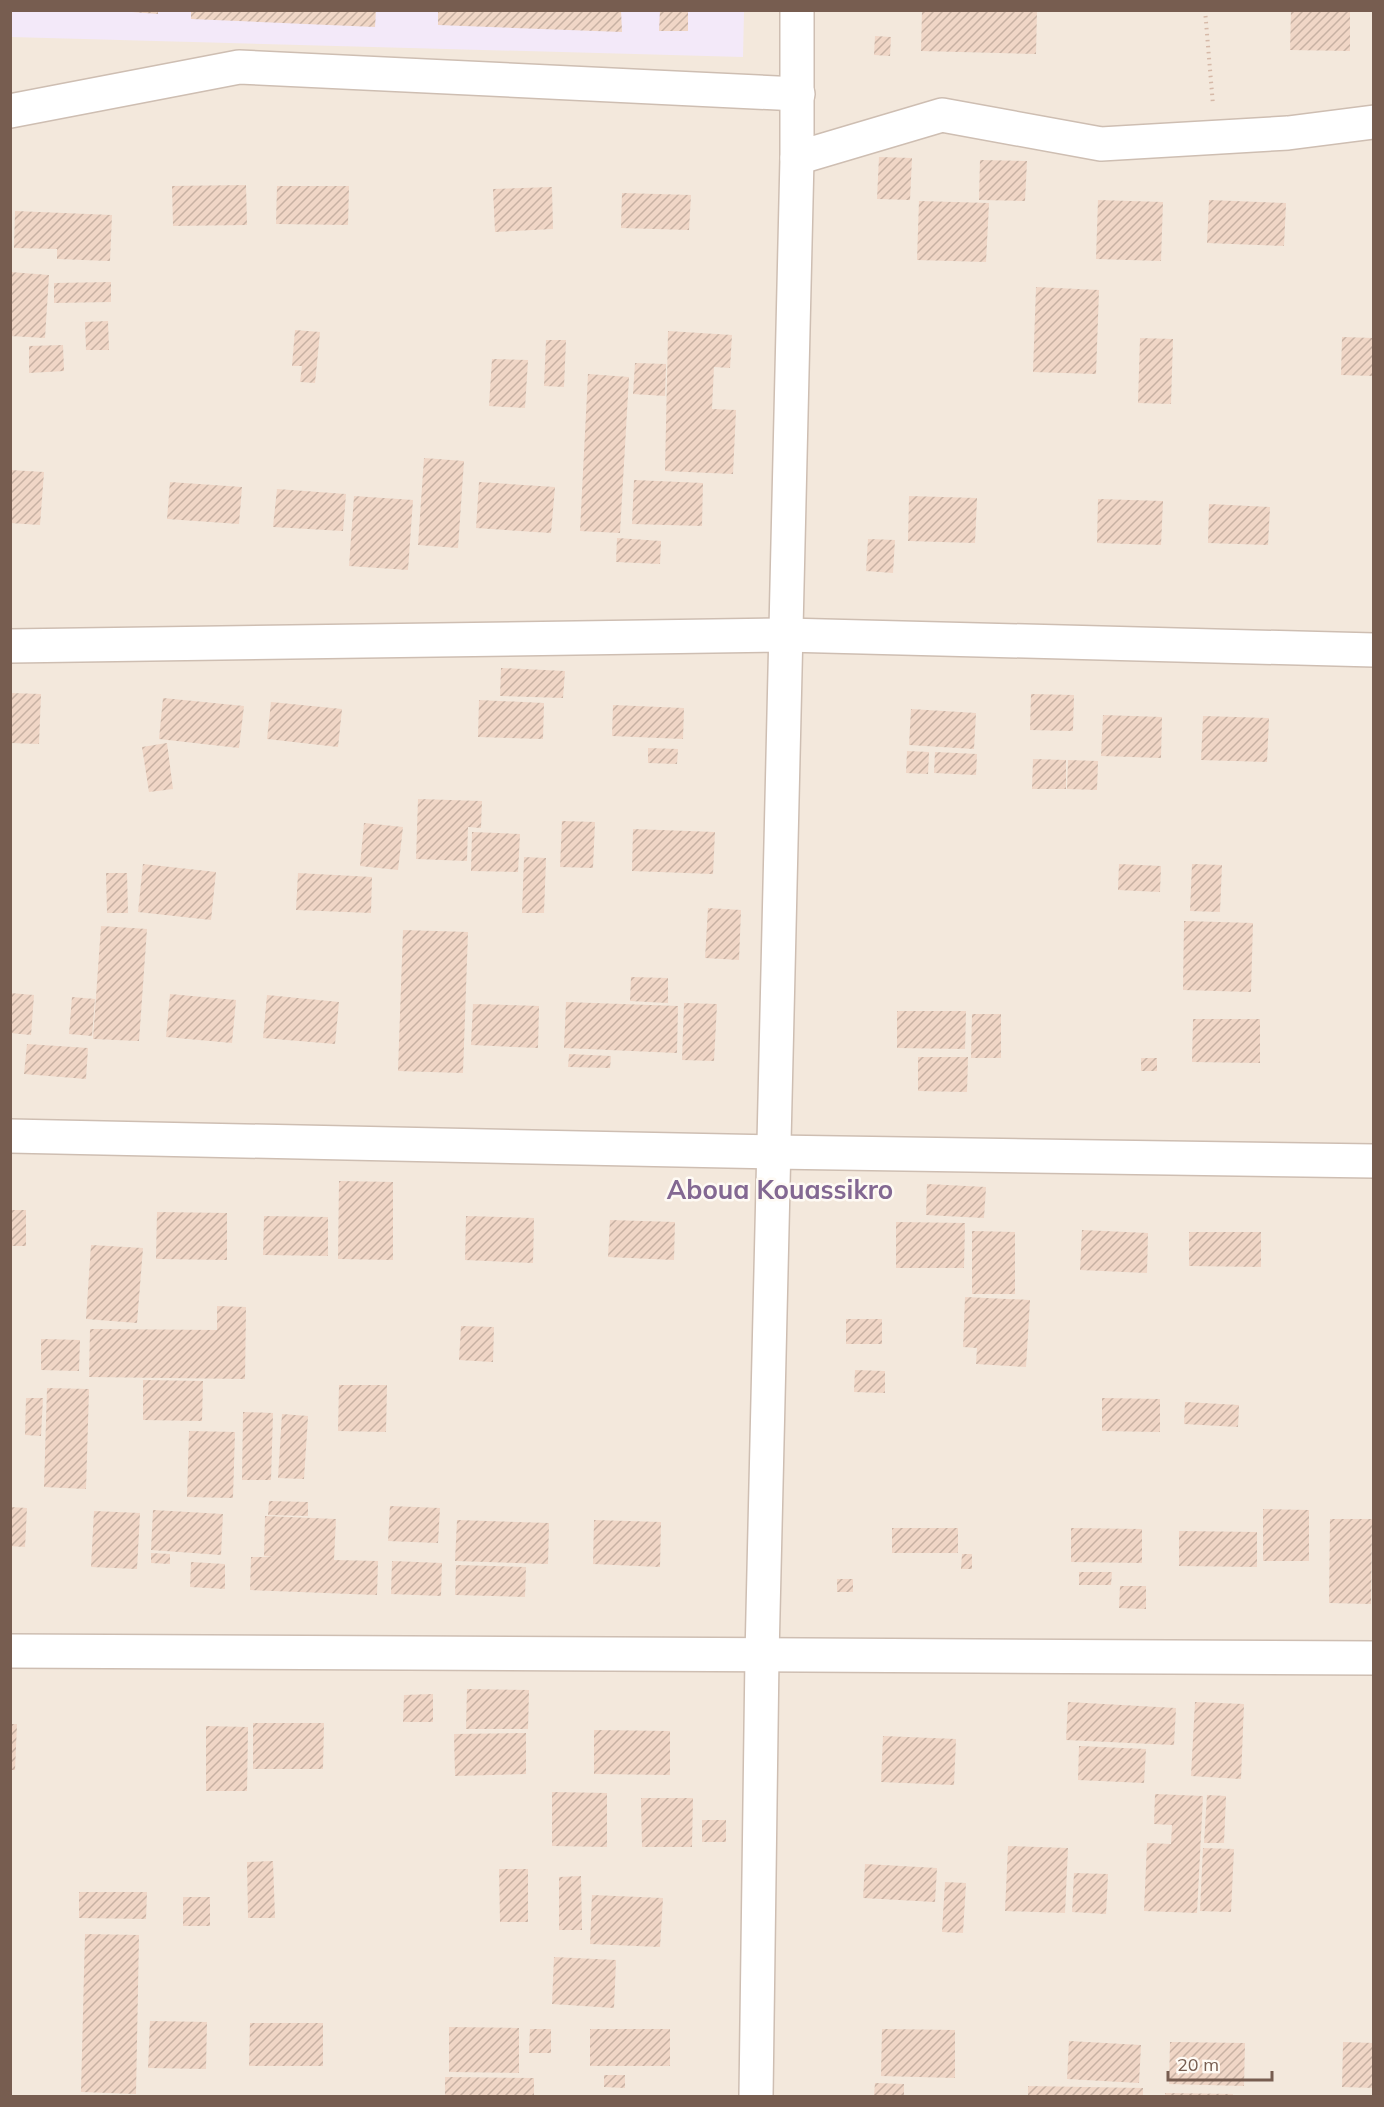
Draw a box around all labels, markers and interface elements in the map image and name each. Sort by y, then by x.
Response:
district label: Aboua Kouassikro [667,1173,893,1206]
scale bar [1168,2044,1272,2082]
text: 20 m [1177,2053,1219,2076]

